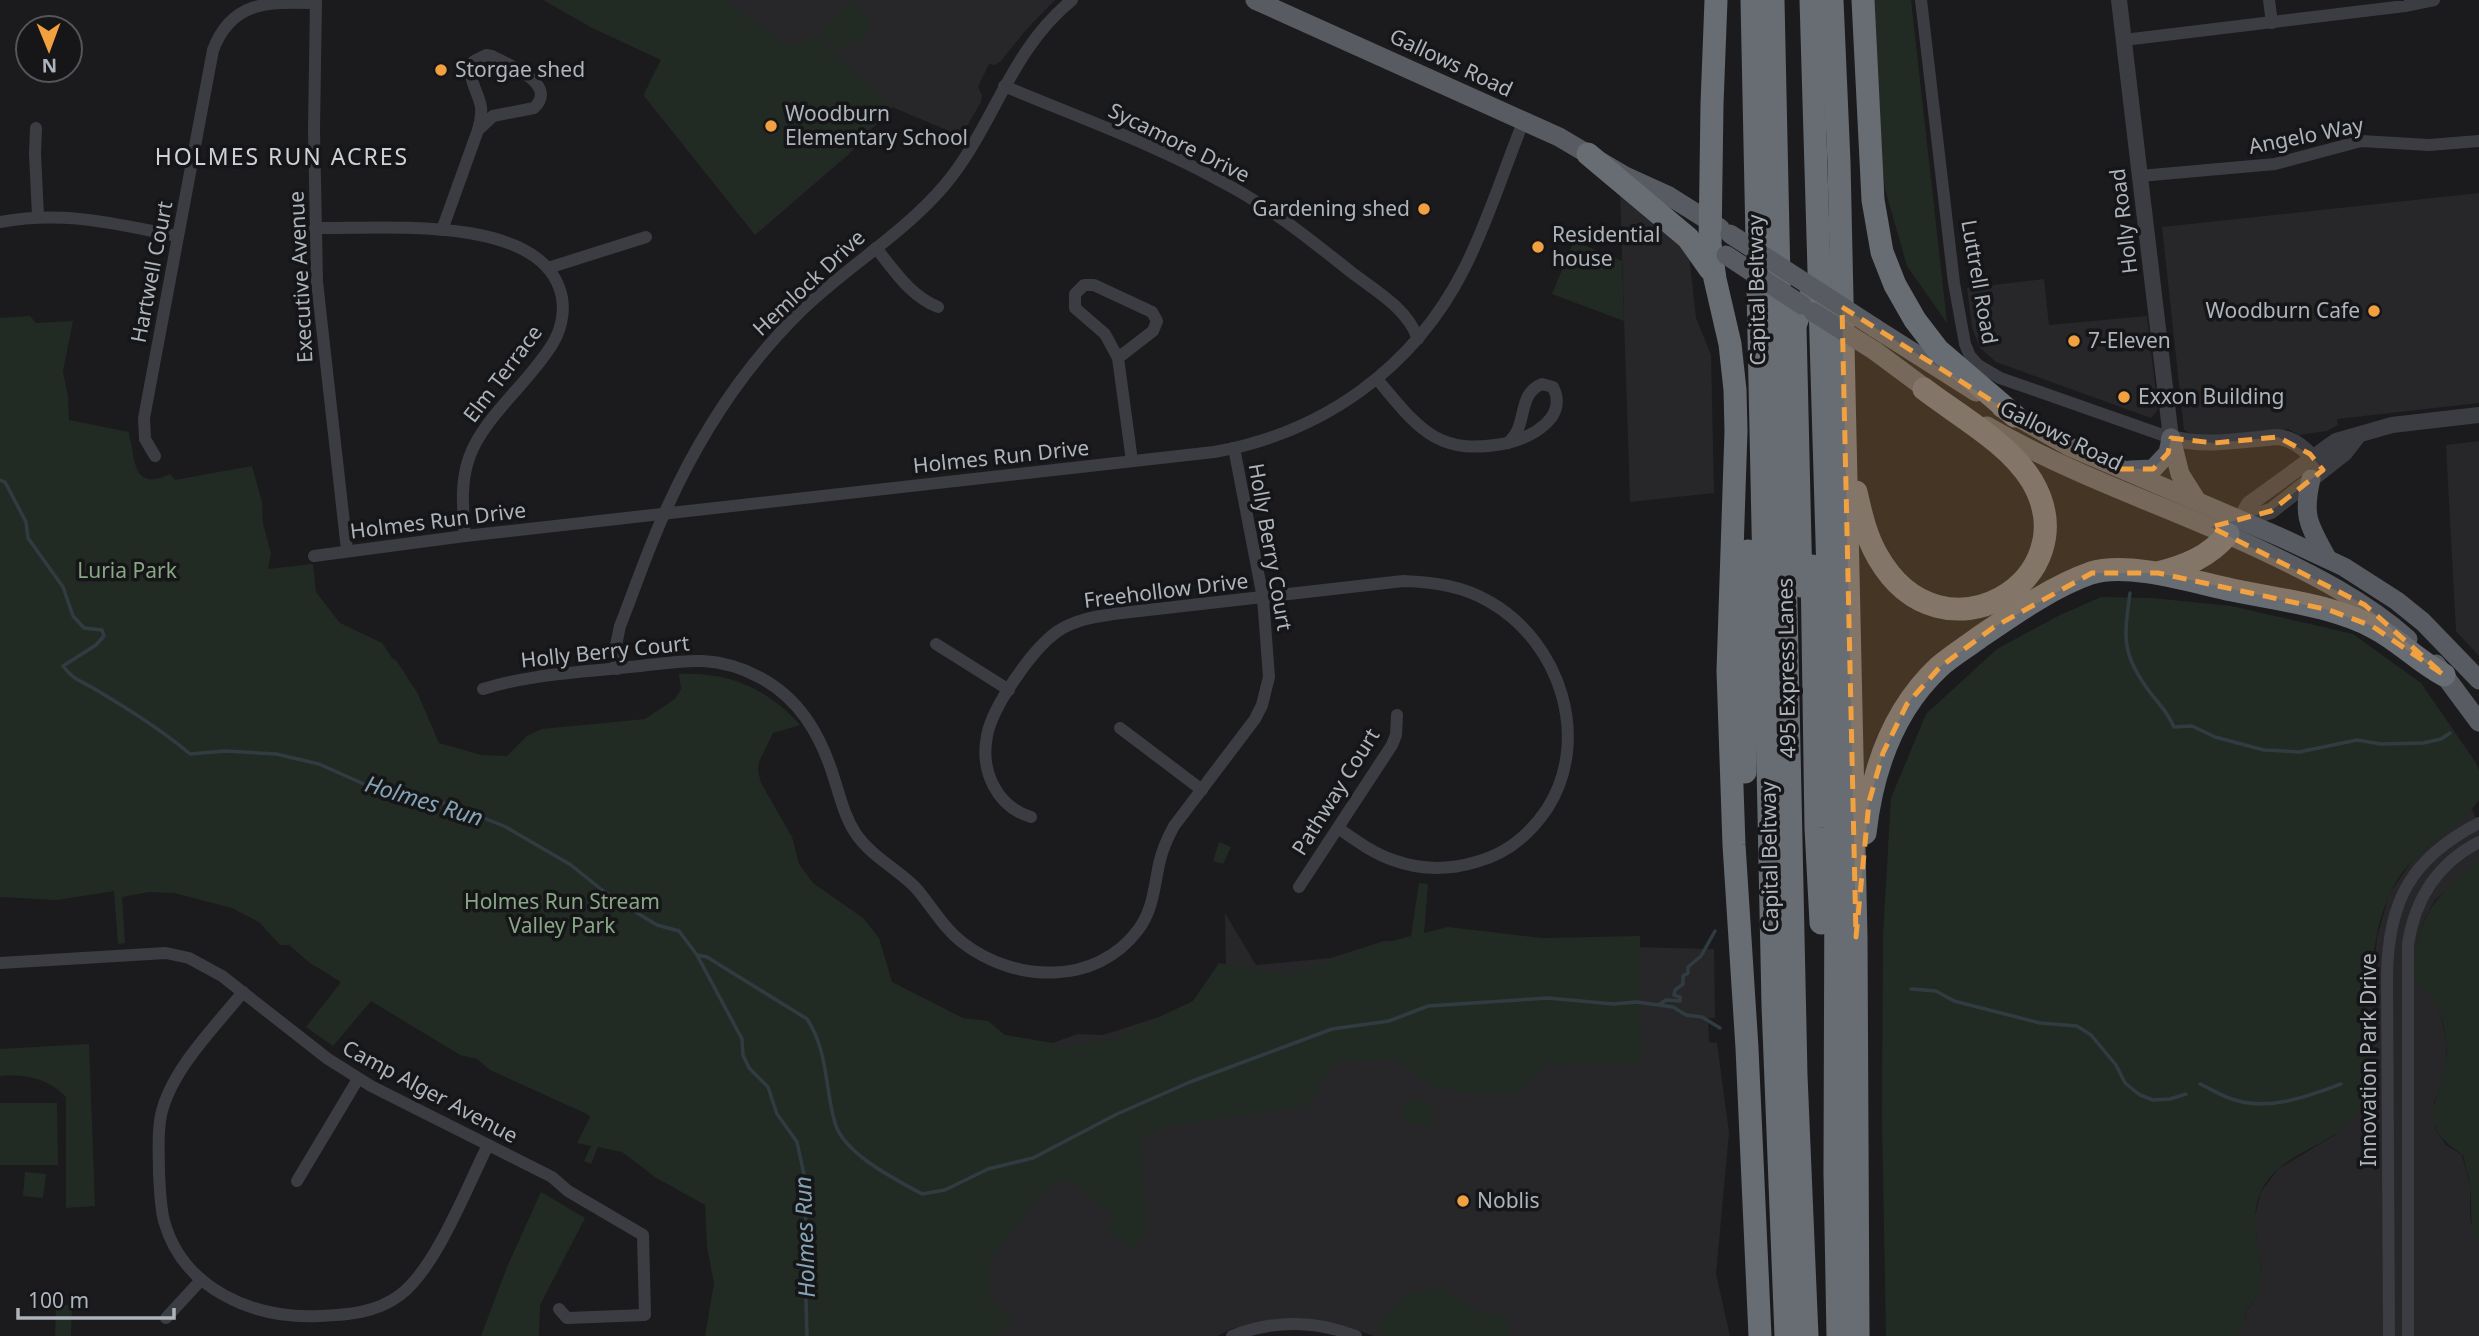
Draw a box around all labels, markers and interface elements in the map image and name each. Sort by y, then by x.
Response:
north arrow [14,14,84,84]
street label: Gallows Road [1385,21,1517,103]
text: N [41,53,57,79]
place label: Storgae shed [455,55,585,83]
marker: Storgae shed [433,62,449,78]
street label: Sycamore Drive [1104,96,1255,188]
place label: Woodburn Elementary School [785,99,968,151]
street label: Angelo Way [2246,110,2366,160]
marker: Woodburn Elementary School [763,118,779,134]
district label: HOLMES RUN ACRES [155,140,409,172]
street label: Holly Road [2103,167,2143,275]
street label: Executive Avenue [282,190,318,364]
place label: Gardening shed [1252,194,1410,222]
street label: Hartwell Court [124,198,179,345]
marker: Gardening shed [1416,201,1432,217]
street label: Capital Beltway [1741,214,1771,366]
street label: Luttrell Road [1955,217,2005,346]
place label: Residential house [1552,220,1660,272]
street label: Hemlock Drive [746,223,870,342]
marker: Residential house [1530,239,1546,255]
place label: Woodburn Cafe [2205,296,2360,324]
marker: Woodburn Cafe [2366,303,2382,319]
street label: Elm Terrace [456,319,548,428]
place label: 7-Eleven [2088,326,2171,354]
marker: 7-Eleven [2066,333,2082,349]
place label: Exxon Building [2138,382,2284,410]
marker: Exxon Building [2116,389,2132,405]
street label: Gallows Road [1996,393,2127,477]
street label: Holmes Run Drive [911,433,1090,479]
street label: Holly Berry Court [1242,461,1300,633]
street label: Holmes Run Drive [348,495,527,545]
park label: Luria Park [77,556,178,584]
street label: Freehollow Drive [1082,566,1250,614]
street label: 495 Express Lanes [1770,578,1802,759]
street label: Holly Berry Court [519,628,691,674]
street label: Pathway Court [1285,722,1386,860]
water label: Holmes Run [361,767,487,833]
street label: Capital Beltway [1754,781,1784,933]
park label: Holmes Run Stream Valley Park [464,887,660,939]
street label: Innovation Park Drive [2354,953,2382,1167]
street label: Camp Alger Avenue [338,1033,523,1149]
water label: Holmes Run [786,1176,822,1298]
place label: Noblis [1477,1186,1539,1214]
marker: Noblis [1455,1193,1471,1209]
scale bar [18,1276,173,1320]
text: 100 m [28,1286,89,1314]

